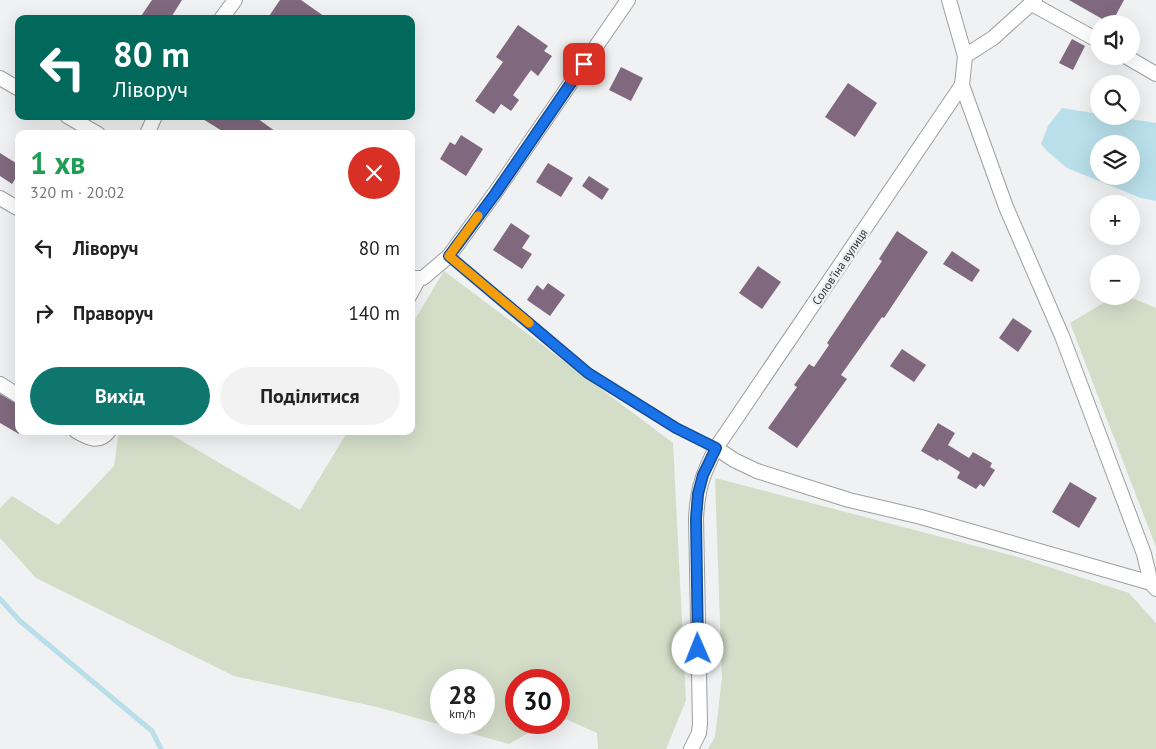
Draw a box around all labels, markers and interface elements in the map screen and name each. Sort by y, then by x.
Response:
map controls [1090,15,1140,305]
button: sound [1090,15,1140,65]
text: 80 m [113,31,190,77]
icon: left [30,35,95,100]
pin [563,43,605,85]
icon: arrive [570,50,598,78]
text: Ліворуч [113,75,188,103]
button: search [1090,75,1140,125]
button: layers [1090,135,1140,185]
text: 1 хв [30,143,86,182]
button: close [348,147,400,199]
text: 320 m · 20:02 [30,182,125,202]
button: + [1090,195,1140,245]
street label: Соловʼїна вулиця [809,226,871,308]
icon: left [30,234,58,262]
text: Ліворуч [73,236,138,260]
text: 80 m [359,236,400,260]
button: − [1090,255,1140,305]
icon: right [30,299,58,327]
text: Праворуч [73,301,153,325]
text: 140 m [348,301,400,325]
button: Вихід [30,367,210,425]
button: Поділитися [220,367,400,425]
position arrow [671,622,723,674]
speed limit sign: 30 [505,669,570,734]
text: 28 [448,679,477,711]
text: km/h [449,706,476,721]

